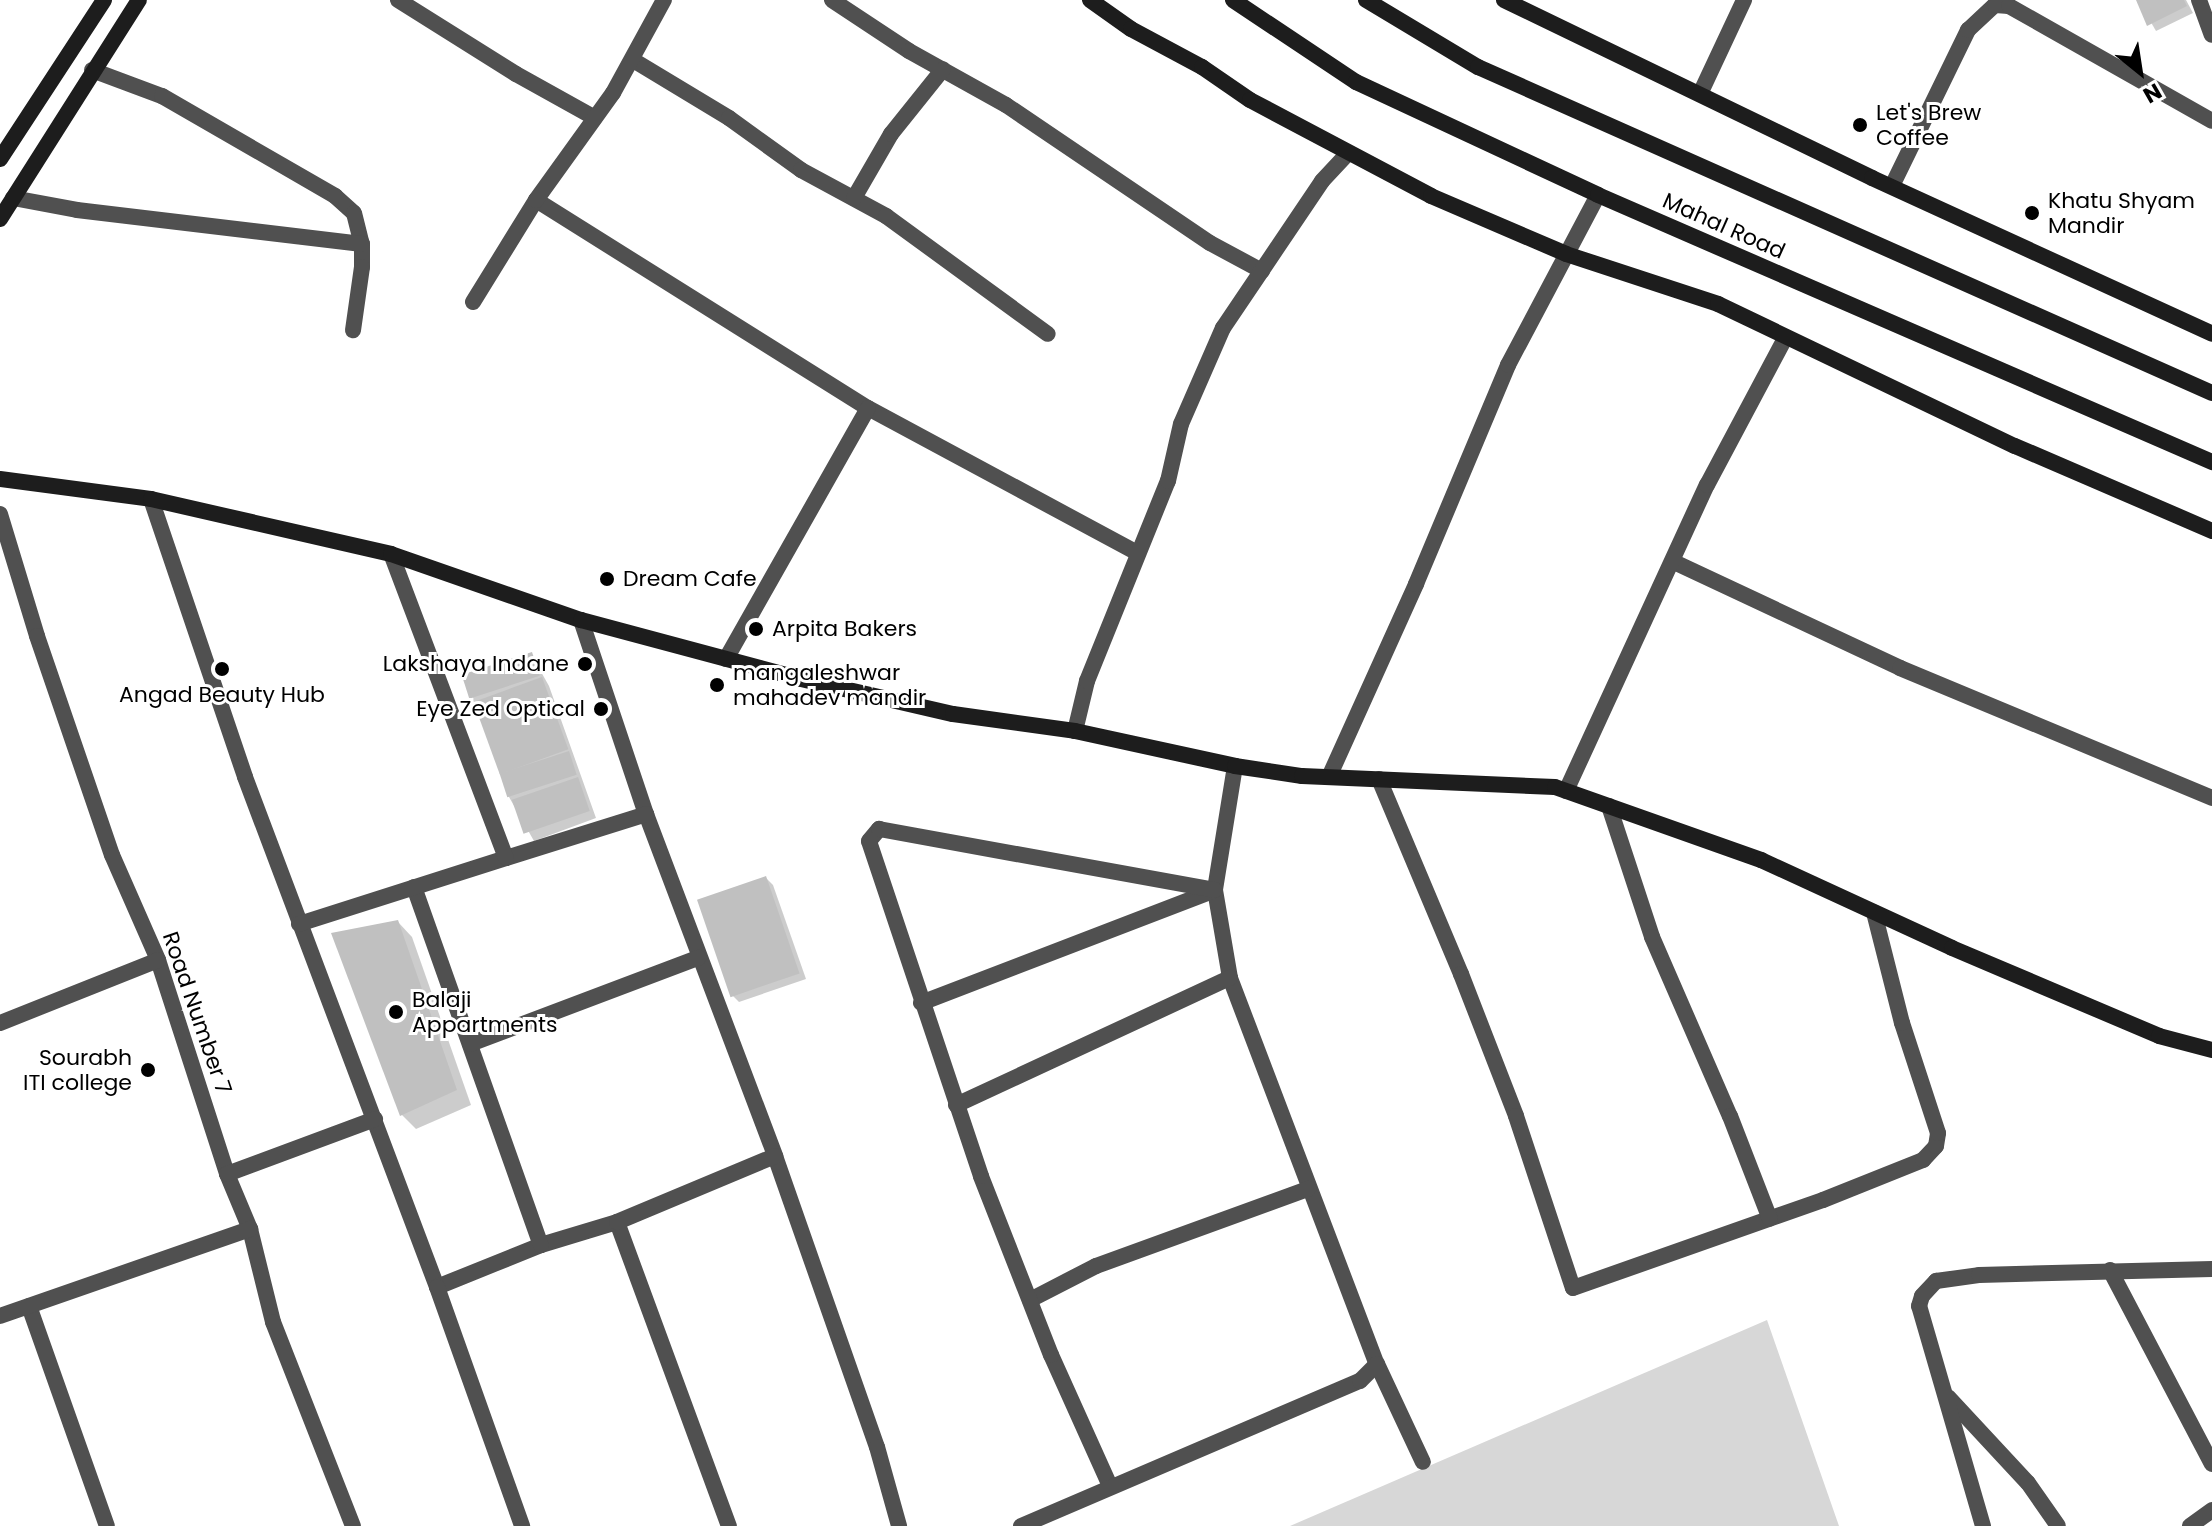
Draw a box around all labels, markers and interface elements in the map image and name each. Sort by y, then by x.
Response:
north arrow [2100,32,2180,112]
text: N [2137,76,2167,111]
place label: Let's Brew Coffee [1876,99,1981,150]
marker: Let's Brew Coffee [1851,116,1869,134]
street label: Mahal Road [1659,187,1789,265]
place label: Khatu Shyam Mandir [2048,187,2195,238]
marker: Khatu Shyam Mandir [2023,204,2041,222]
place label: Dream Cafe [623,566,757,592]
marker: Dream Cafe [598,570,616,588]
place label: Arpita Bakers [772,616,917,642]
marker: Arpita Bakers [747,620,765,638]
place label: Lakshaya Indane [383,651,569,677]
marker: Lakshaya Indane [576,655,594,673]
place label: mangaleshwar mahadev mandir [733,659,926,710]
marker: Angad Beauty Hub [213,660,231,678]
marker: mangaleshwar mahadev mandir [708,676,726,694]
place label: Angad Beauty Hub [119,682,325,708]
place label: Eye Zed Optical [416,696,585,722]
marker: Eye Zed Optical [592,700,610,718]
street label: Road Number 7 [157,928,237,1098]
place label: Balaji Appartments [412,986,558,1038]
marker: Balaji Appartments [387,1003,405,1021]
place label: Sourabh ITI college [23,1044,132,1096]
marker: Sourabh ITI college [139,1061,157,1079]

